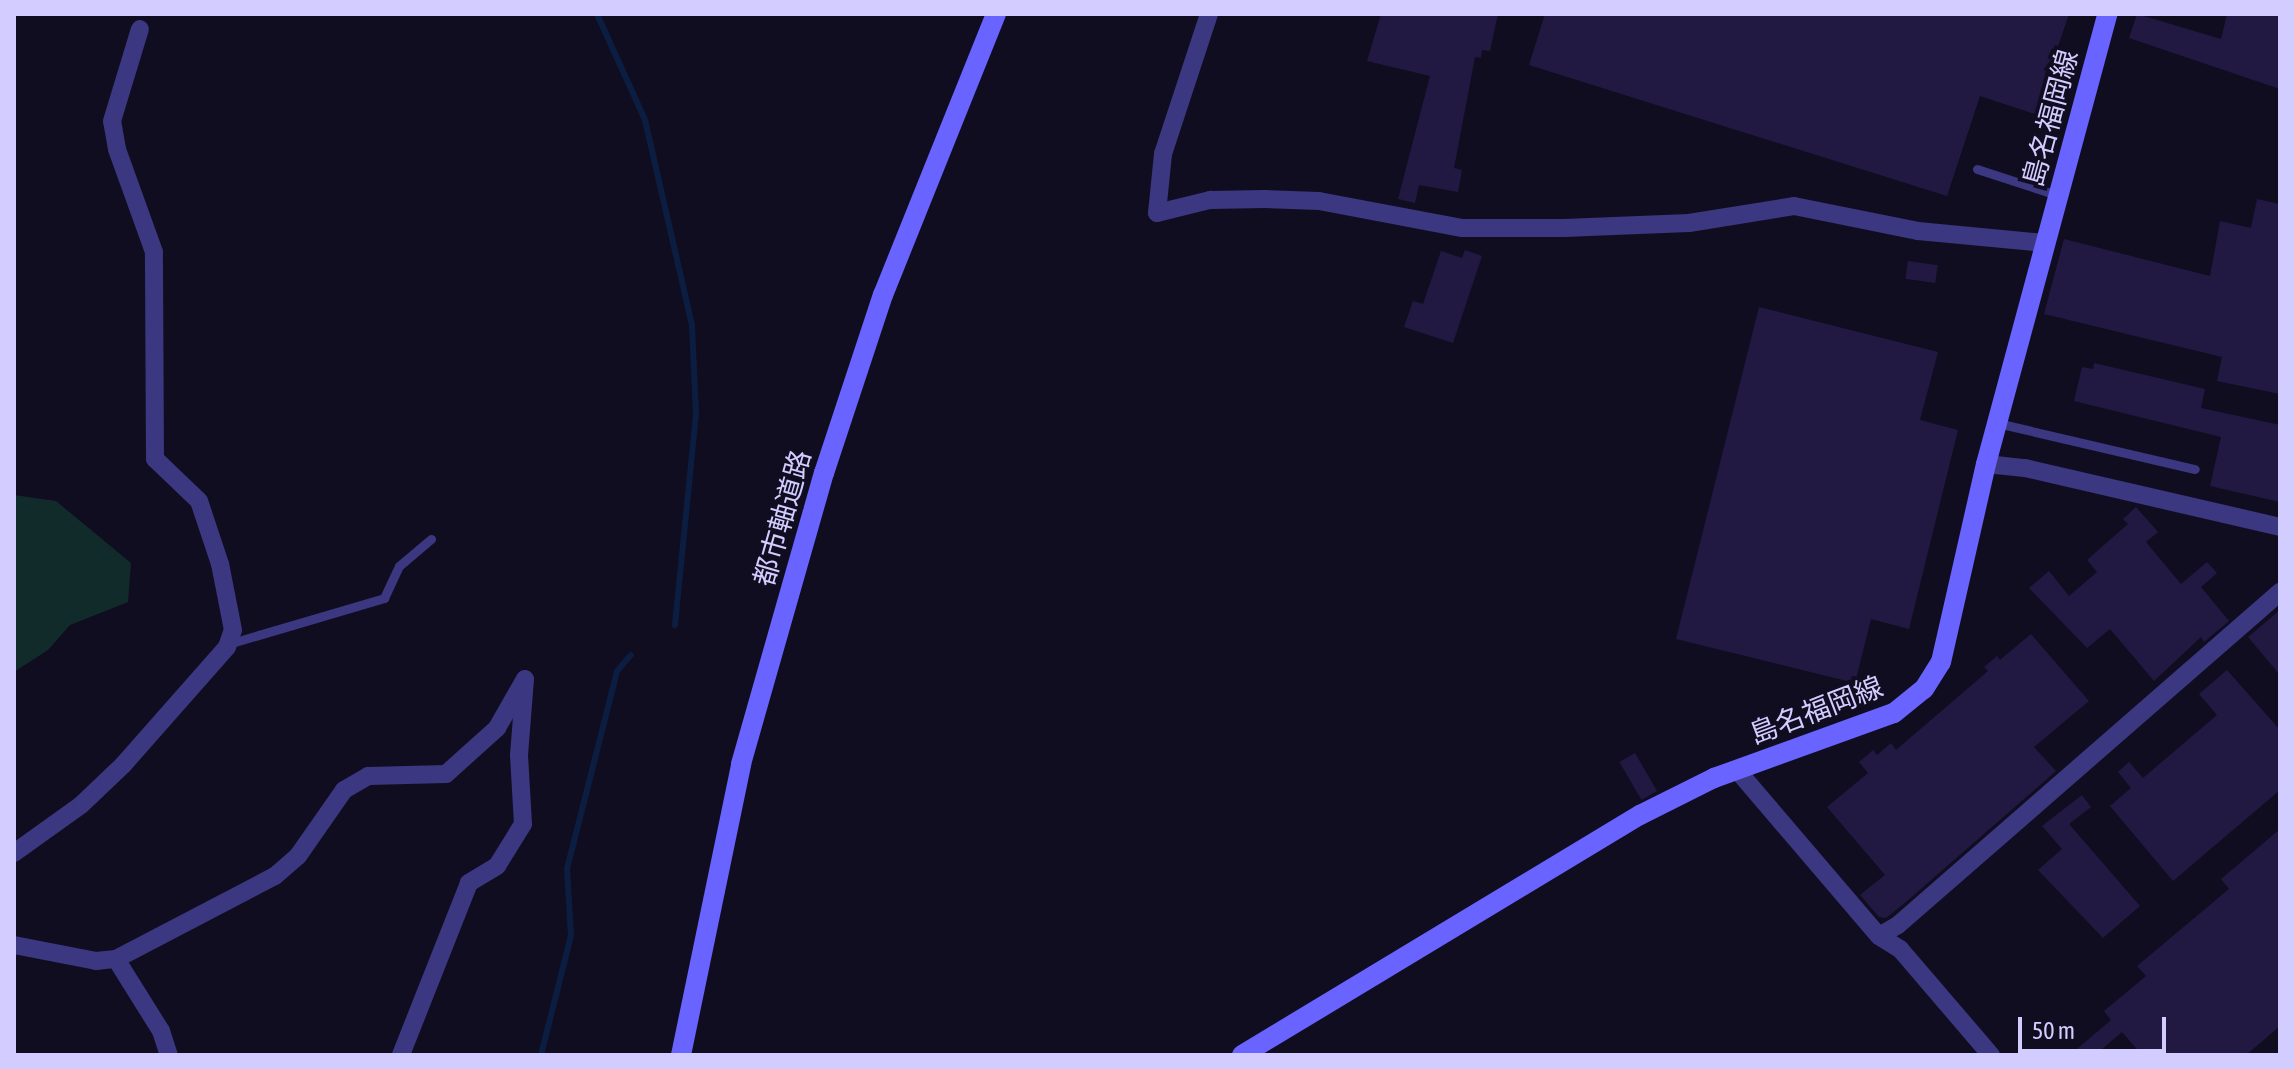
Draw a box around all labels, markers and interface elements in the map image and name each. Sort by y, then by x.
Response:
street label: 島名福岡線 [2016,46,2084,190]
street label: 都市軸道路 [747,446,817,590]
street label: 島名福岡線 [1745,669,1887,751]
scale bar [2022,1001,2170,1051]
text: 50 m [2032,1017,2075,1044]

